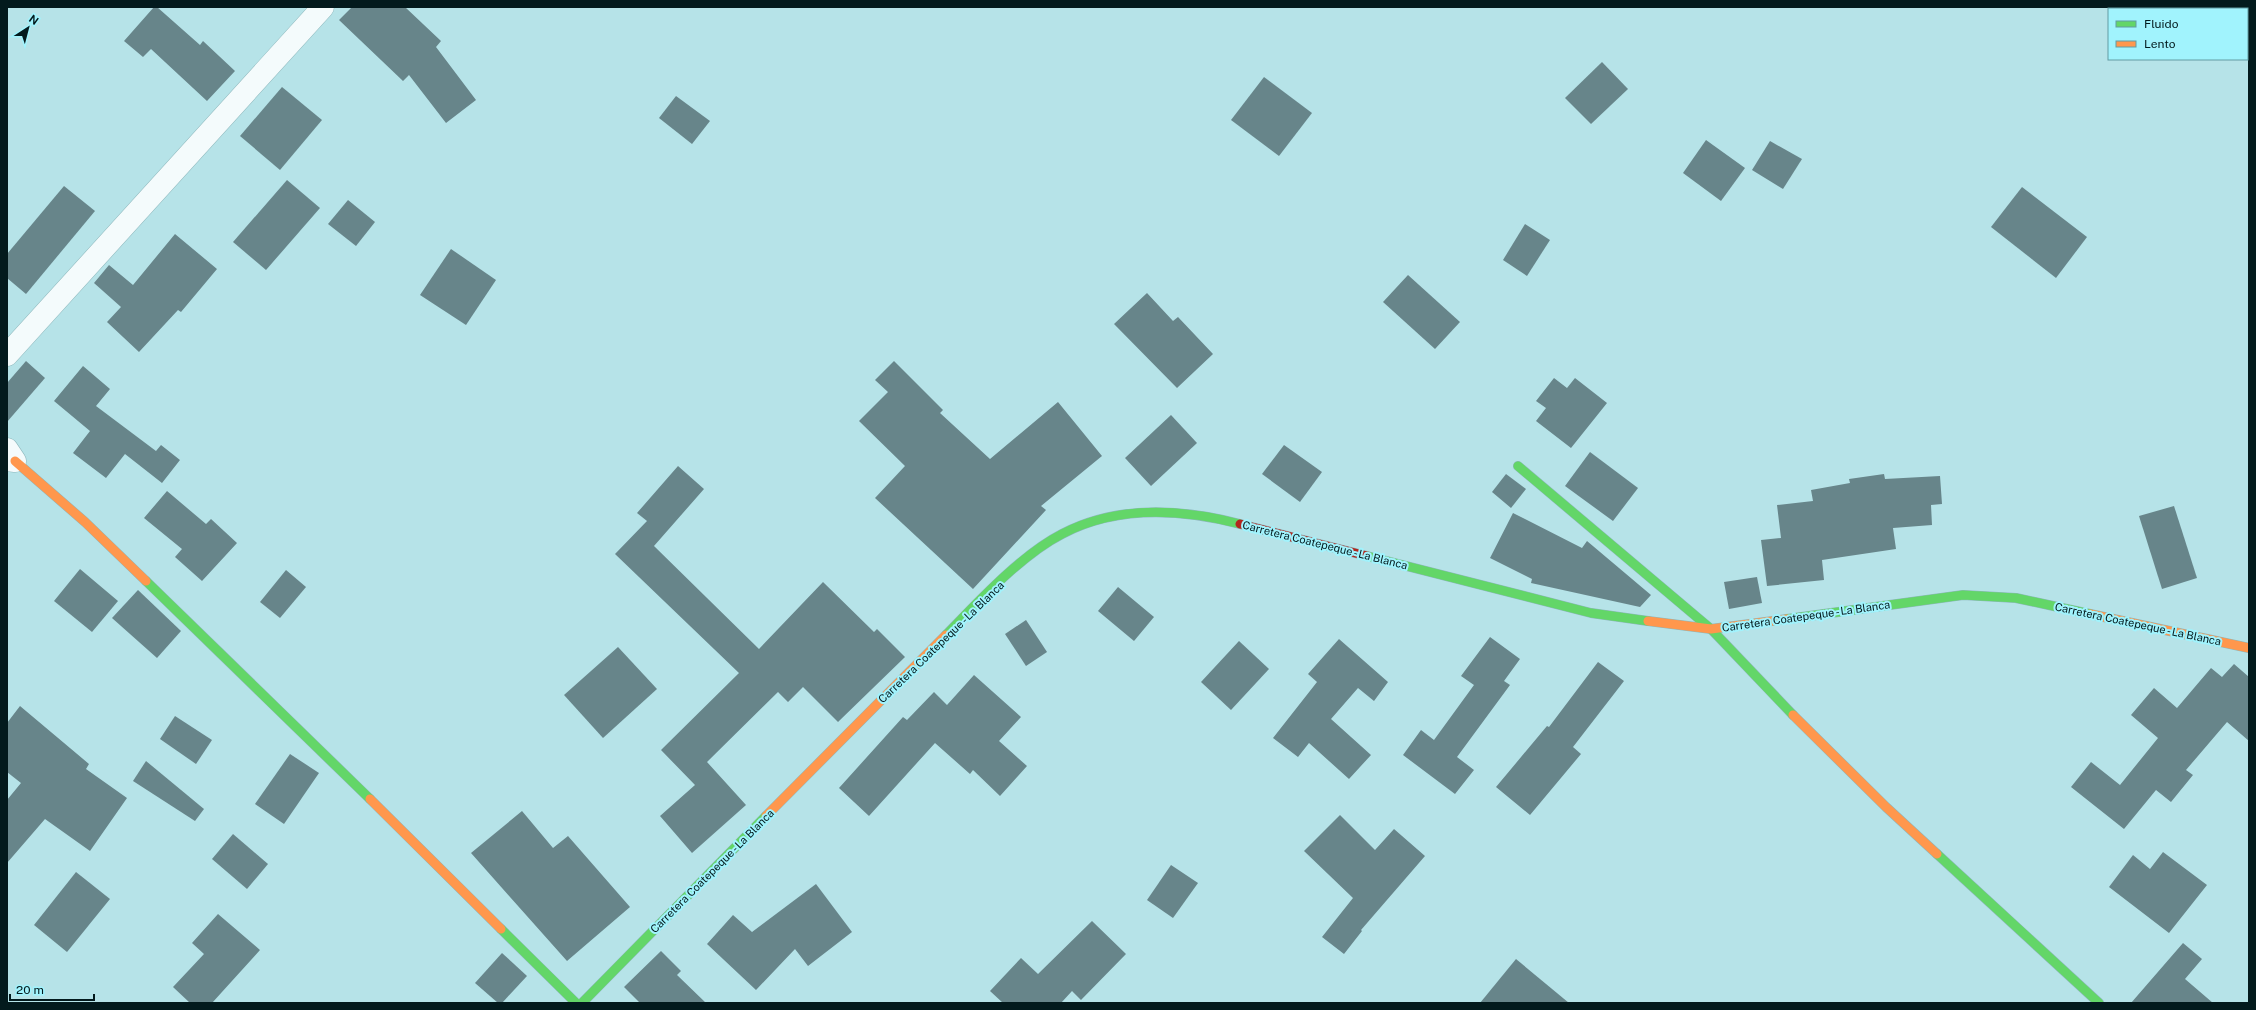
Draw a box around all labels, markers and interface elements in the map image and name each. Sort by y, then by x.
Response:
north arrow [8,8,48,48]
legend [2108,8,2248,60]
text: N [27,13,41,27]
text: Fluido [2144,17,2179,31]
text: Lento [2144,37,2176,51]
street label: Carretera Coatepeque - La Blanca [1241,519,1409,571]
street label: Carretera Coatepeque - La Blanca [876,579,1006,705]
street label: Carretera Coatepeque - La Blanca [1721,598,1891,634]
street label: Carretera Coatepeque - La Blanca [2054,601,2222,647]
street label: Carretera Coatepeque - La Blanca [648,807,776,935]
scale bar [10,976,94,1002]
text: 20 m [16,983,44,997]

